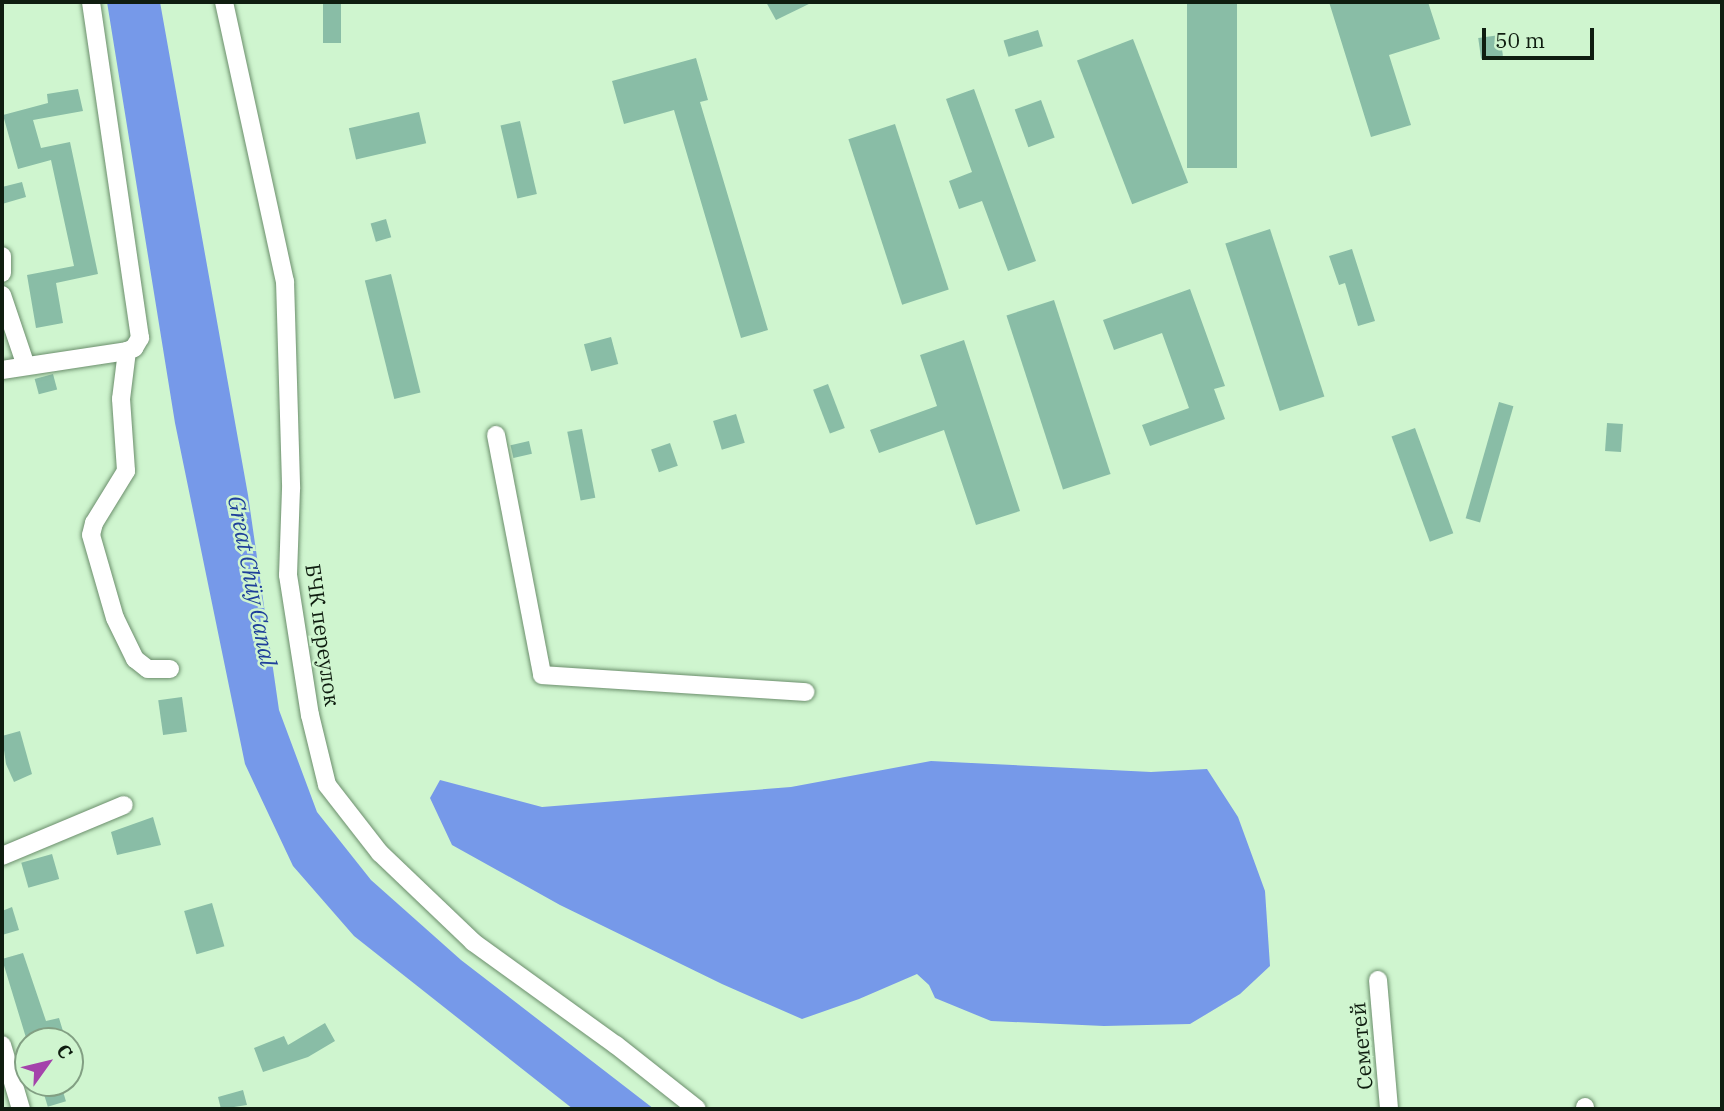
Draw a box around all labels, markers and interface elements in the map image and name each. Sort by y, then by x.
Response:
scale bar [1486,14,1598,58]
text: 50 m [1495,26,1545,54]
water label: Great Chüy Canal [223,493,283,669]
street label: БЧК переулок [301,562,345,708]
street label: Семетей [1345,1001,1377,1091]
north arrow [14,1027,84,1097]
text: С [51,1039,78,1063]

